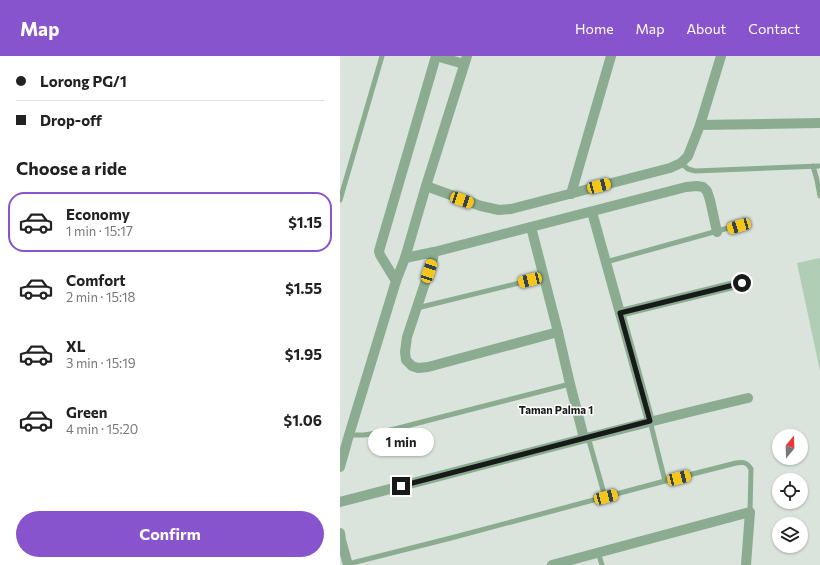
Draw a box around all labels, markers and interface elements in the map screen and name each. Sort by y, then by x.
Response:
text: Map [20,17,59,40]
text: Home [575,20,614,37]
text: Map [636,20,664,37]
text: About [686,20,726,37]
text: Contact [748,20,800,37]
text: Lorong PG/1 [40,72,127,90]
text: Drop-off [40,111,102,129]
text: Choose a ride [16,157,127,179]
car [586,177,612,195]
car [449,190,475,210]
icon: car [18,204,54,240]
text: Economy [66,205,130,223]
text: $1.15 [288,213,322,231]
car [726,217,752,235]
text: 1 min · 15:17 [66,223,133,239]
car [420,258,438,284]
icon: car [18,270,54,306]
text: Comfort [66,271,126,289]
car [517,271,543,289]
route start [733,274,751,292]
text: $1.55 [285,279,322,297]
text: 2 min · 15:18 [66,289,135,305]
icon: car [18,336,54,372]
text: XL [66,337,85,355]
text: $1.95 [285,345,322,363]
text: 3 min · 15:19 [66,355,136,371]
icon: car [18,402,54,438]
text: Green [66,403,107,421]
district label: Taman Palma 1 [519,403,593,416]
text: $1.06 [284,411,322,429]
text: 4 min · 15:20 [66,421,138,437]
callout: 1 min [368,428,434,456]
north arrow [772,429,808,465]
map controls [772,429,808,553]
text: 1 min [386,434,416,450]
car [666,469,692,487]
button: locate [772,473,808,509]
route end [392,477,410,495]
car [593,488,619,506]
button: Confirm [16,511,324,557]
button: layers [772,517,808,553]

